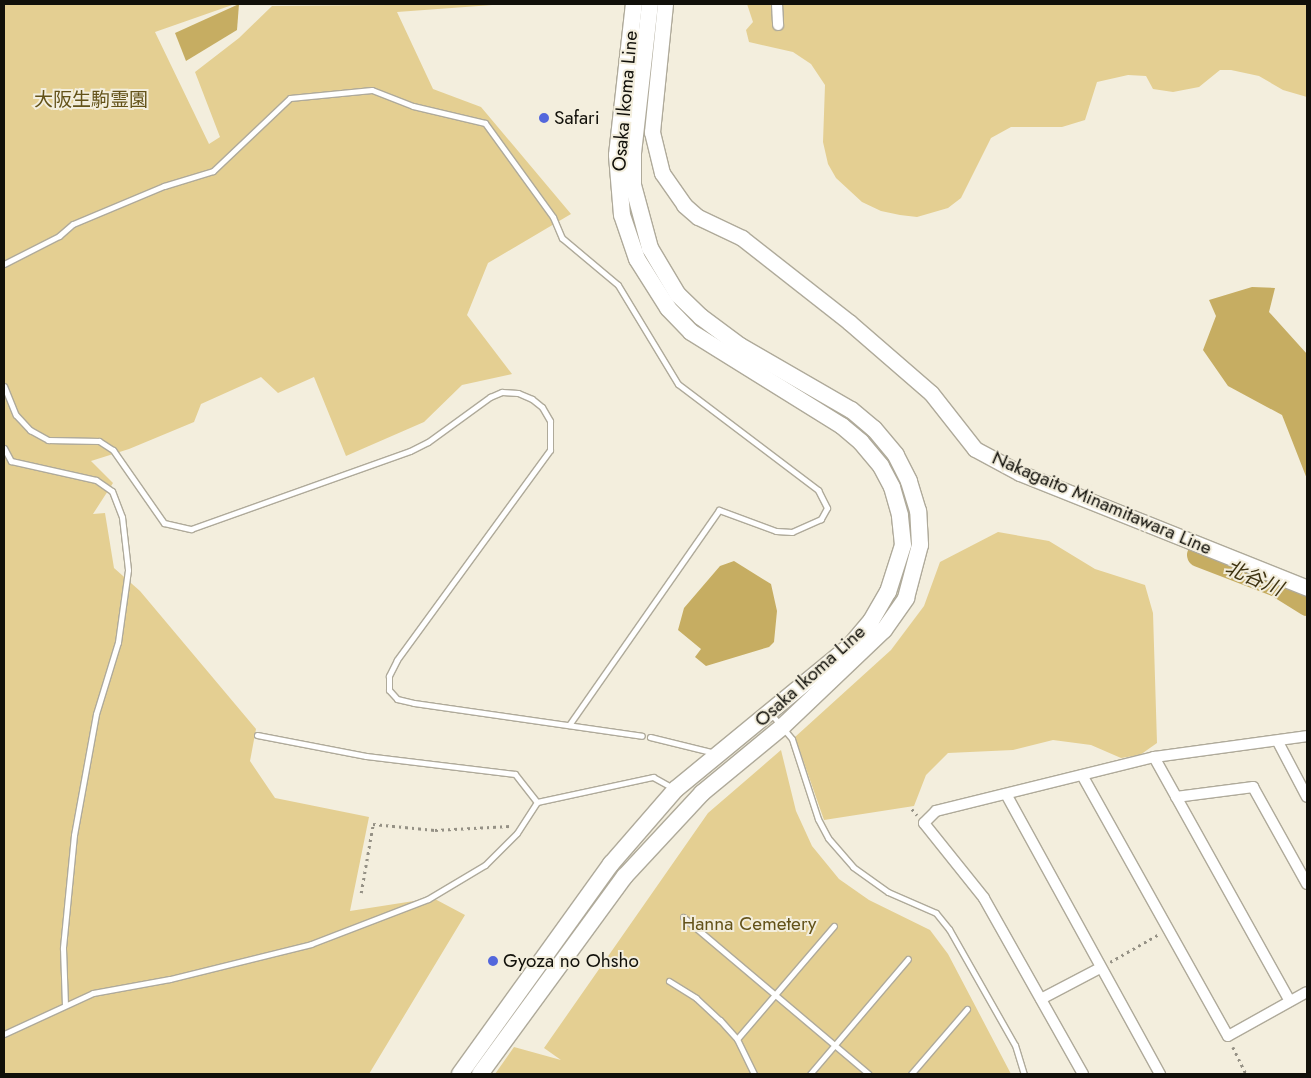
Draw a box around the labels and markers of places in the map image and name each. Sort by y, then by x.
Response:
place label: Safari [554,107,600,129]
marker: Safari [538,112,550,124]
place label: Gyoza no Ohsho [503,950,639,972]
marker: Gyoza no Ohsho [487,955,499,967]

